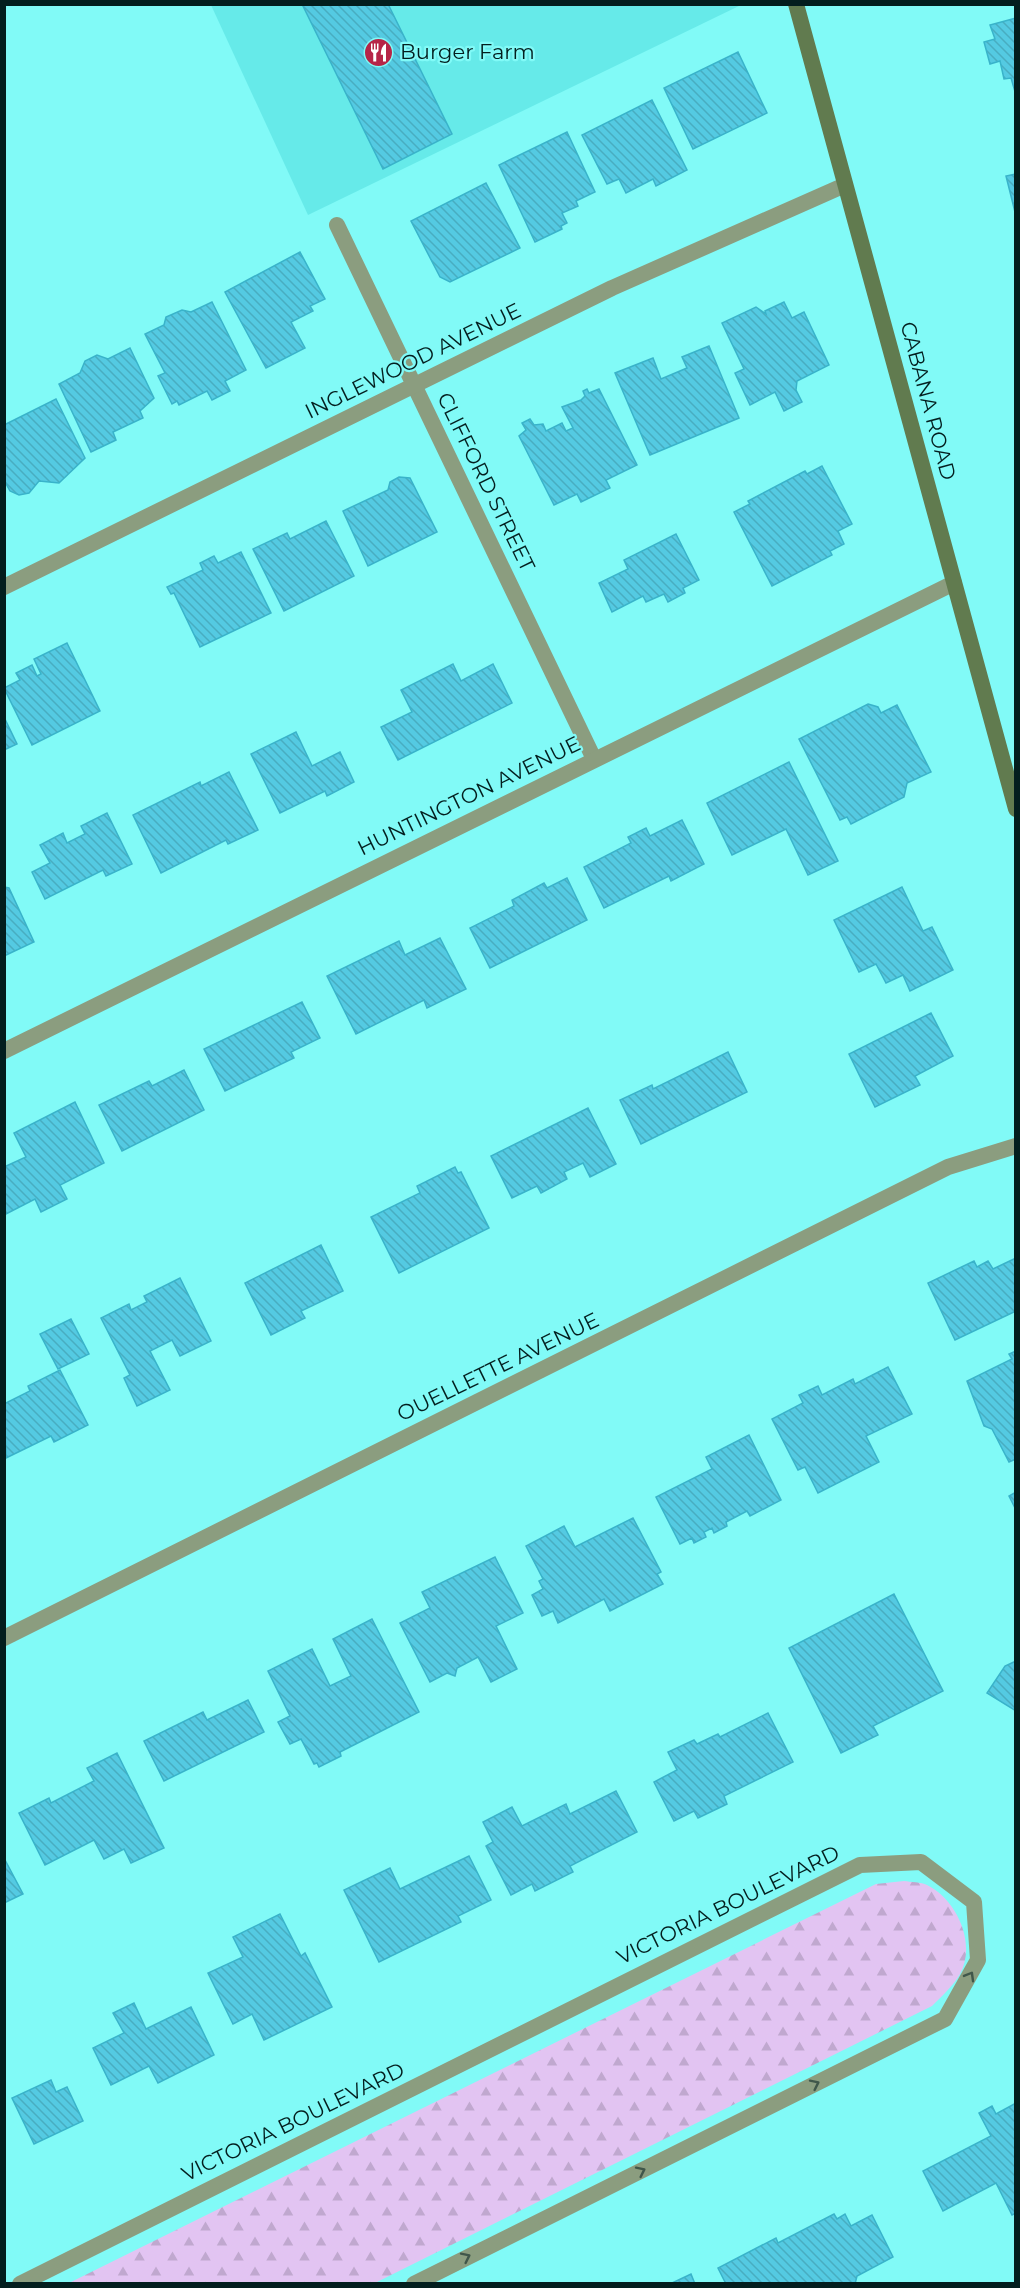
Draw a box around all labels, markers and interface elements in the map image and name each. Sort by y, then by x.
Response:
restaurant icon: Burger Farm [363,36,395,68]
place label: Burger Farm [400,39,535,64]
street label: INGLEWOOD AVENUE [301,297,525,424]
street label: CABANA ROAD [895,319,962,483]
street label: CLIFFORD STREET [432,388,541,575]
street label: HUNTINGTON AVENUE [353,731,584,860]
street label: OUELLETTE AVENUE [393,1307,603,1426]
street label: VICTORIA BOULEVARD [612,1840,843,1969]
one-way arrow [962,1971,974,1982]
street label: VICTORIA BOULEVARD [177,2057,408,2186]
one-way arrow [809,2079,820,2091]
one-way arrow [634,2166,645,2178]
one-way arrow [460,2253,471,2265]

